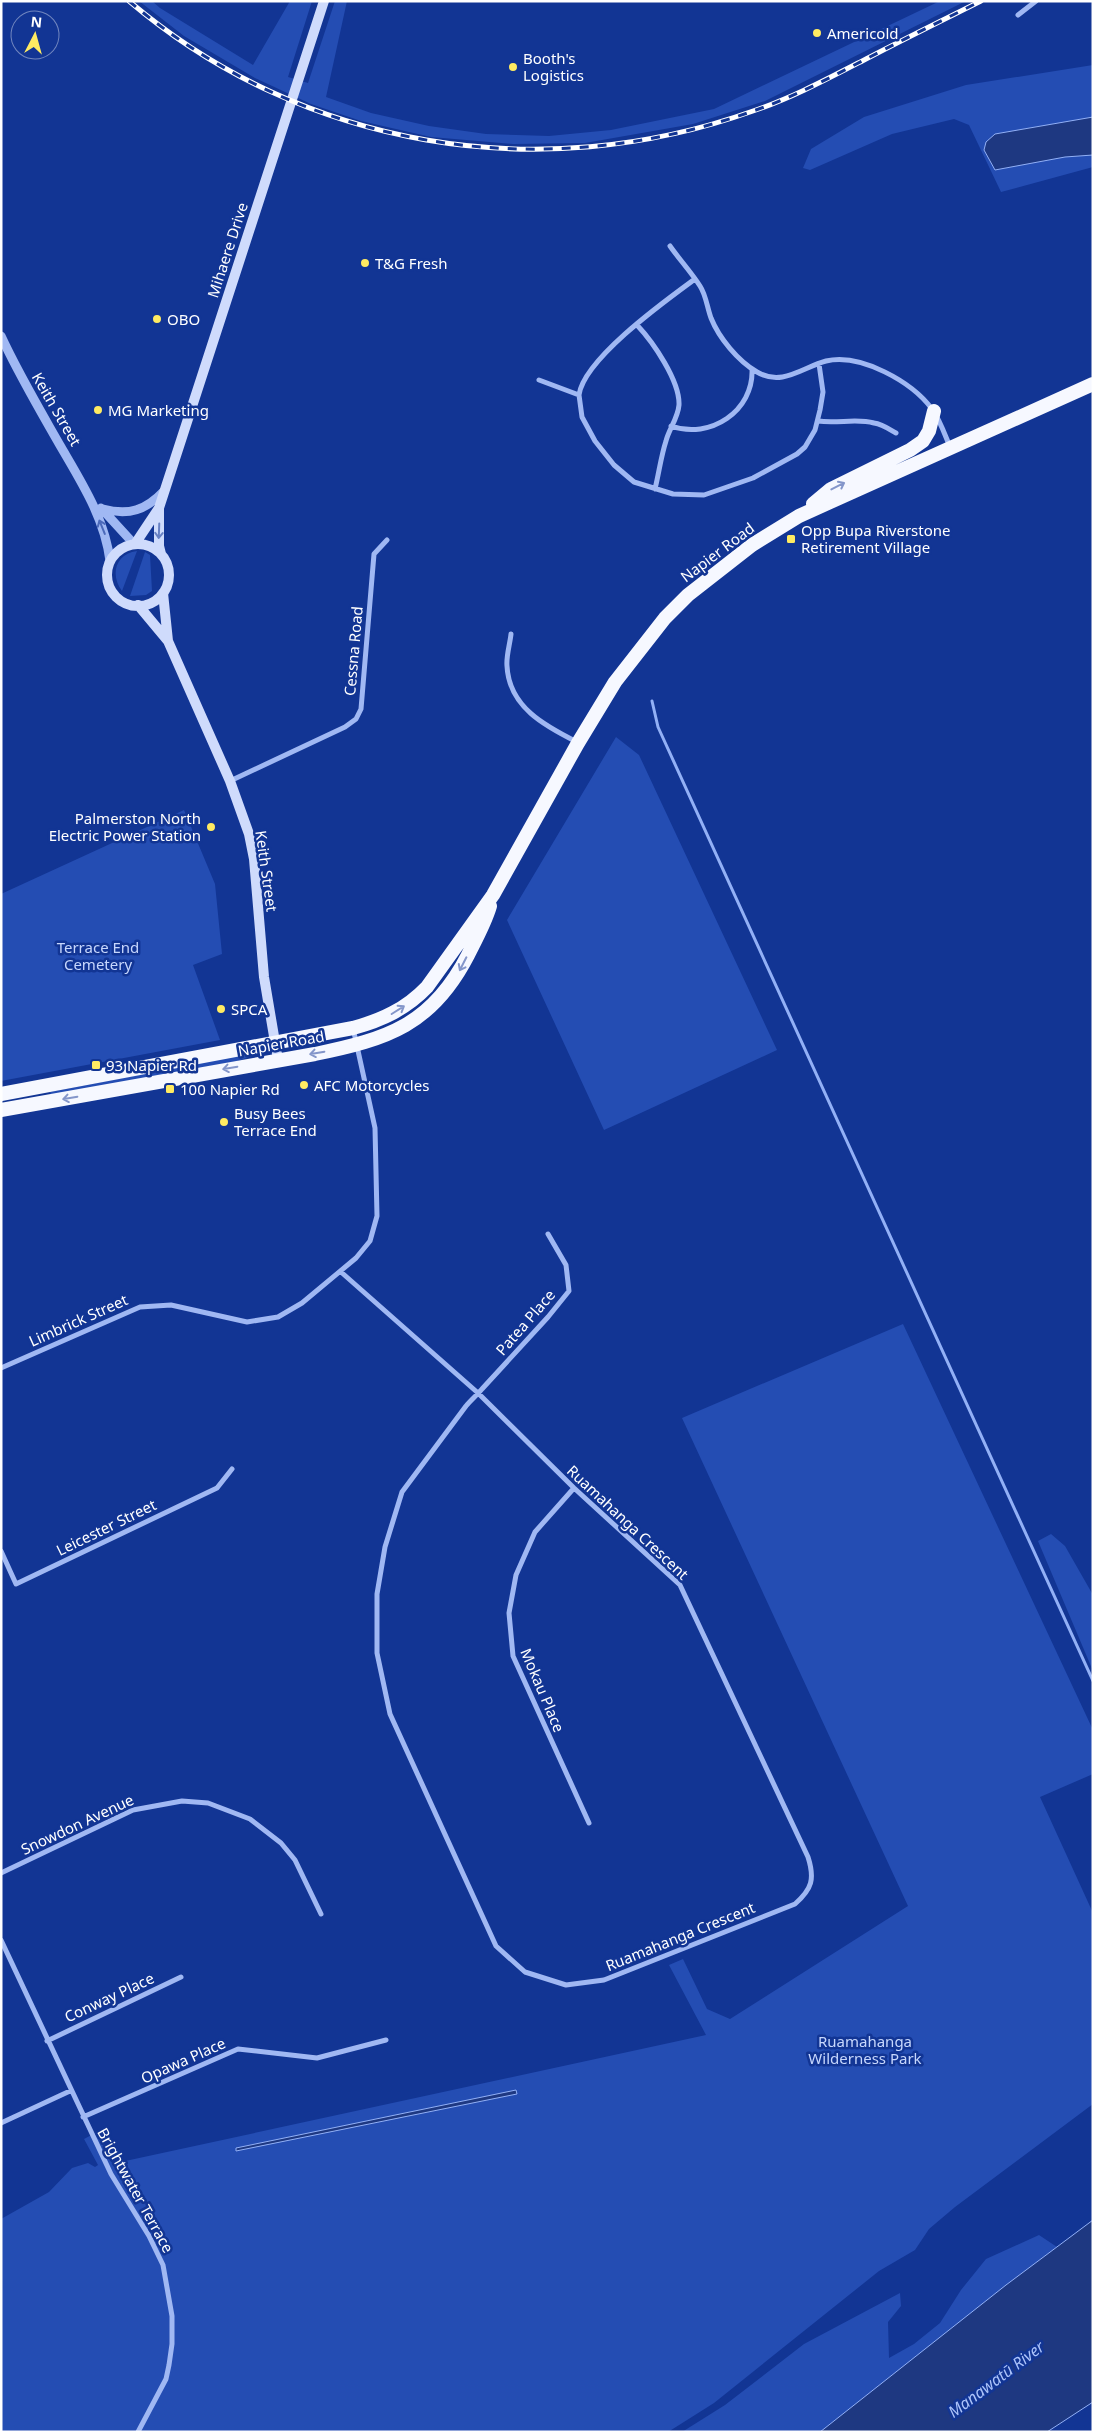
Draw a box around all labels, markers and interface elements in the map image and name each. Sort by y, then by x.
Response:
north arrow [10,10,60,60]
text: N [30,12,43,32]
place label: Americold [827,23,899,43]
marker: Americold [811,27,823,39]
place label: Booth's Logistics [523,48,584,85]
marker: Booth's Logistics [507,61,519,73]
street label: Mihaere Drive [202,200,252,300]
place label: T&G Fresh [375,253,447,273]
marker: T&G Fresh [359,257,371,269]
place label: OBO [167,309,200,329]
marker: OBO [151,313,163,325]
street label: Keith Street [28,368,86,450]
place label: MG Marketing [108,400,209,420]
marker: MG Marketing [92,404,104,416]
one-way arrow [830,481,845,491]
street label: Napier Road [676,518,758,586]
one-way arrow [97,520,107,535]
place label: Opp Bupa Riverstone Retirement Village [801,520,951,557]
one-way arrow [155,523,164,539]
marker: Opp Bupa Riverstone Retirement Village [785,533,797,545]
street label: Cessna Road [339,605,367,697]
place label: Palmerston North Electric Power Station [49,808,201,845]
marker: Palmerston North Electric Power Station [205,821,217,833]
street label: Keith Street [251,829,283,914]
park label: Terrace End Cemetery [57,937,139,974]
one-way arrow [458,956,468,971]
place label: SPCA [231,999,268,1019]
marker: SPCA [215,1003,227,1015]
one-way arrow [391,1005,405,1015]
street label: Napier Road [236,1026,326,1060]
one-way arrow [310,1049,326,1059]
place label: 93 Napier Rd [106,1055,197,1075]
marker: 93 Napier Rd [90,1059,102,1071]
one-way arrow [222,1064,238,1074]
place label: AFC Motorcycles [314,1075,429,1095]
place label: 100 Napier Rd [180,1079,280,1099]
marker: AFC Motorcycles [298,1079,310,1091]
marker: 100 Napier Rd [164,1083,176,1095]
one-way arrow [62,1093,78,1103]
place label: Busy Bees Terrace End [234,1103,317,1140]
marker: Busy Bees Terrace End [218,1116,230,1128]
street label: Patea Place [491,1285,559,1359]
street label: Limbrick Street [25,1289,131,1351]
street label: Ruamahanga Crescent [563,1460,694,1584]
street label: Leicester Street [53,1494,160,1560]
street label: Mokau Place [516,1645,570,1735]
street label: Snowdon Avenue [17,1789,137,1859]
street label: Ruamahanga Crescent [602,1897,758,1975]
street label: Conway Place [61,1968,157,2026]
park label: Ruamahanga Wilderness Park [808,2031,922,2068]
street label: Opawa Place [138,2032,228,2088]
street label: Brightwater Terrace [93,2124,179,2256]
water label: Manawatū River [943,2335,1049,2423]

